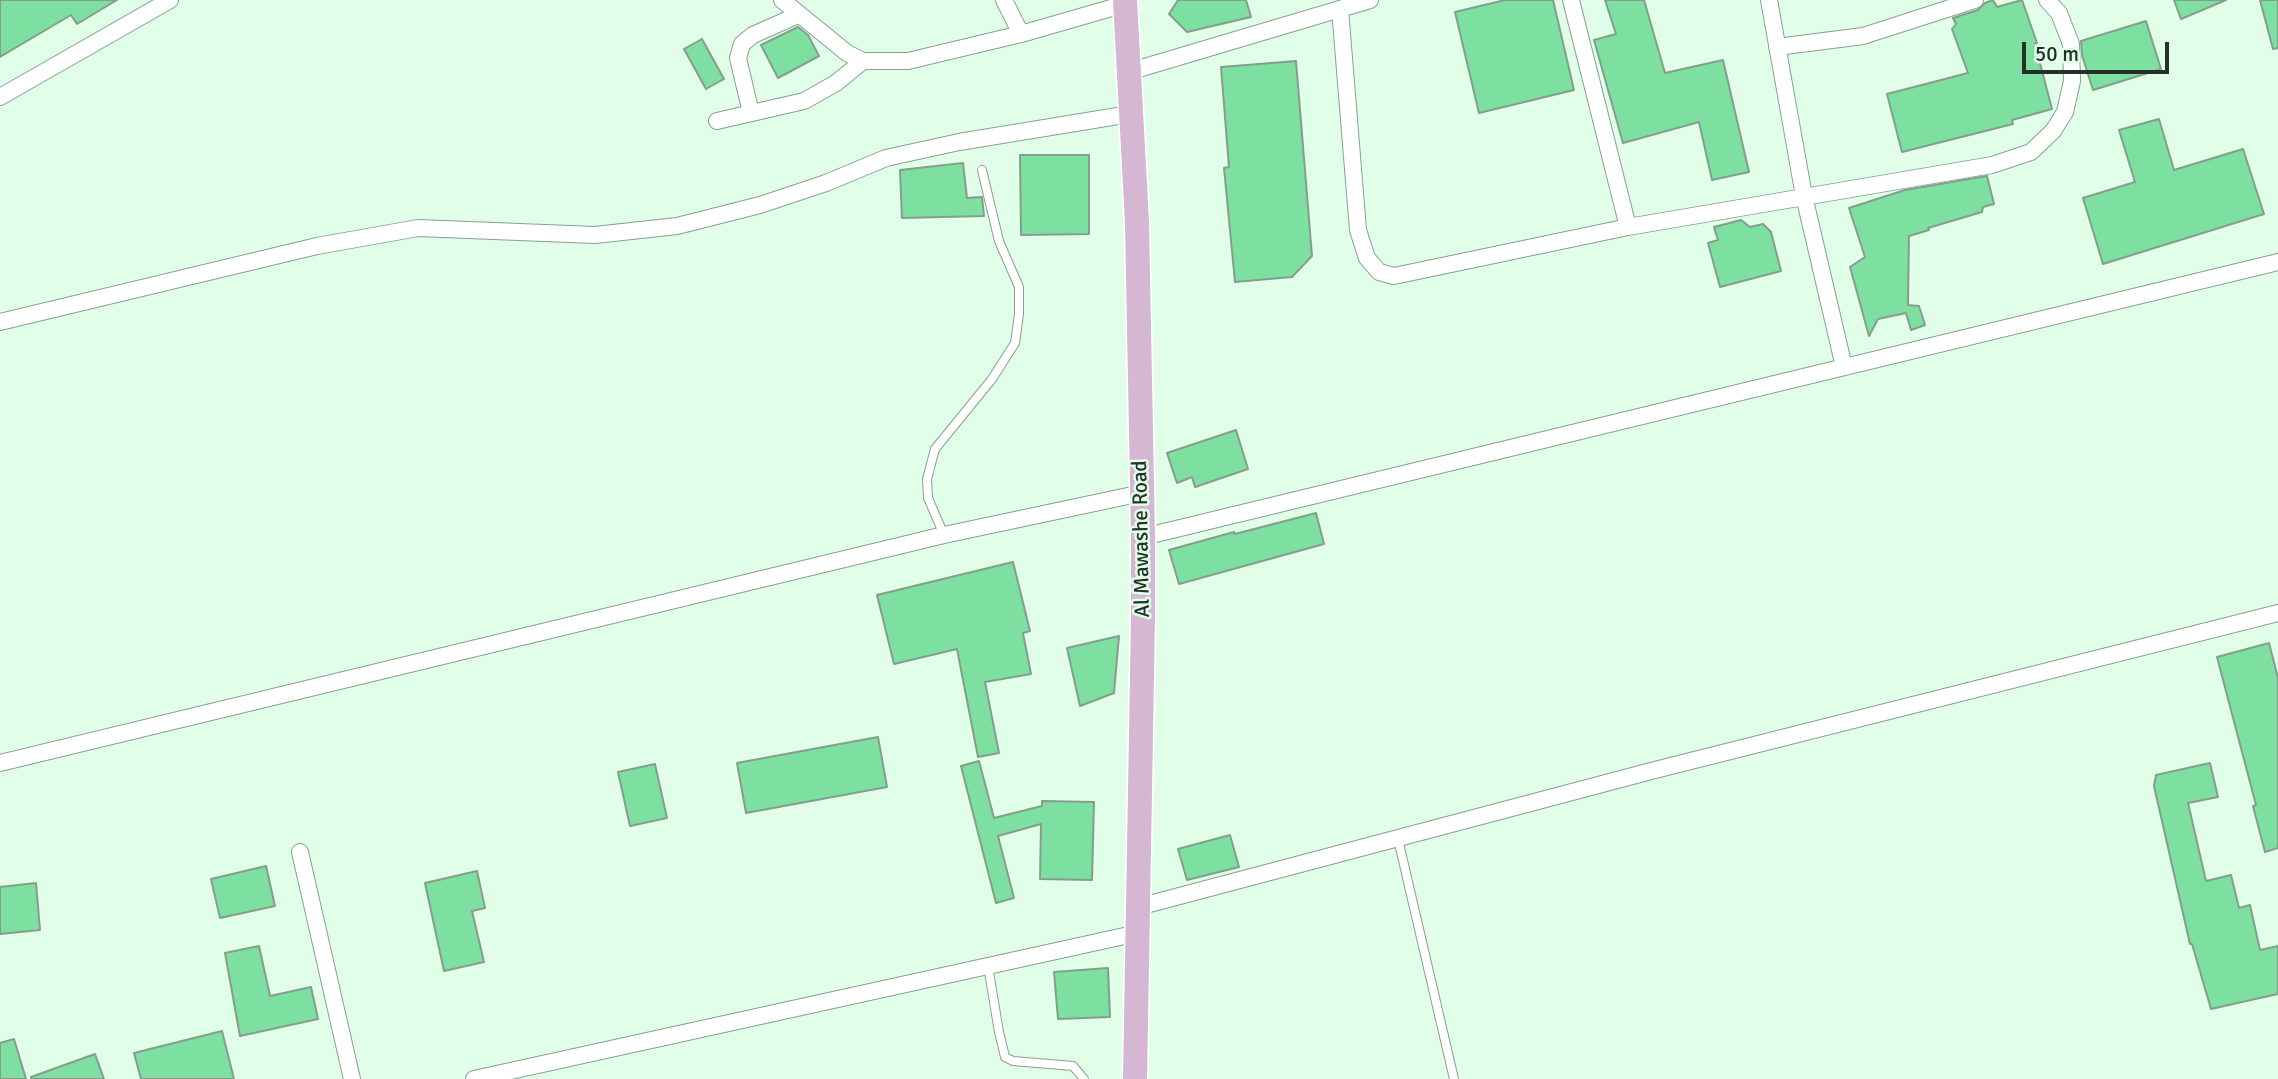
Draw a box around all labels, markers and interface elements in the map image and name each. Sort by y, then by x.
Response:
scale bar [2026,28,2173,72]
text: 50 m [2035,41,2079,67]
street label: Al Mawashe Road [1128,460,1156,618]

